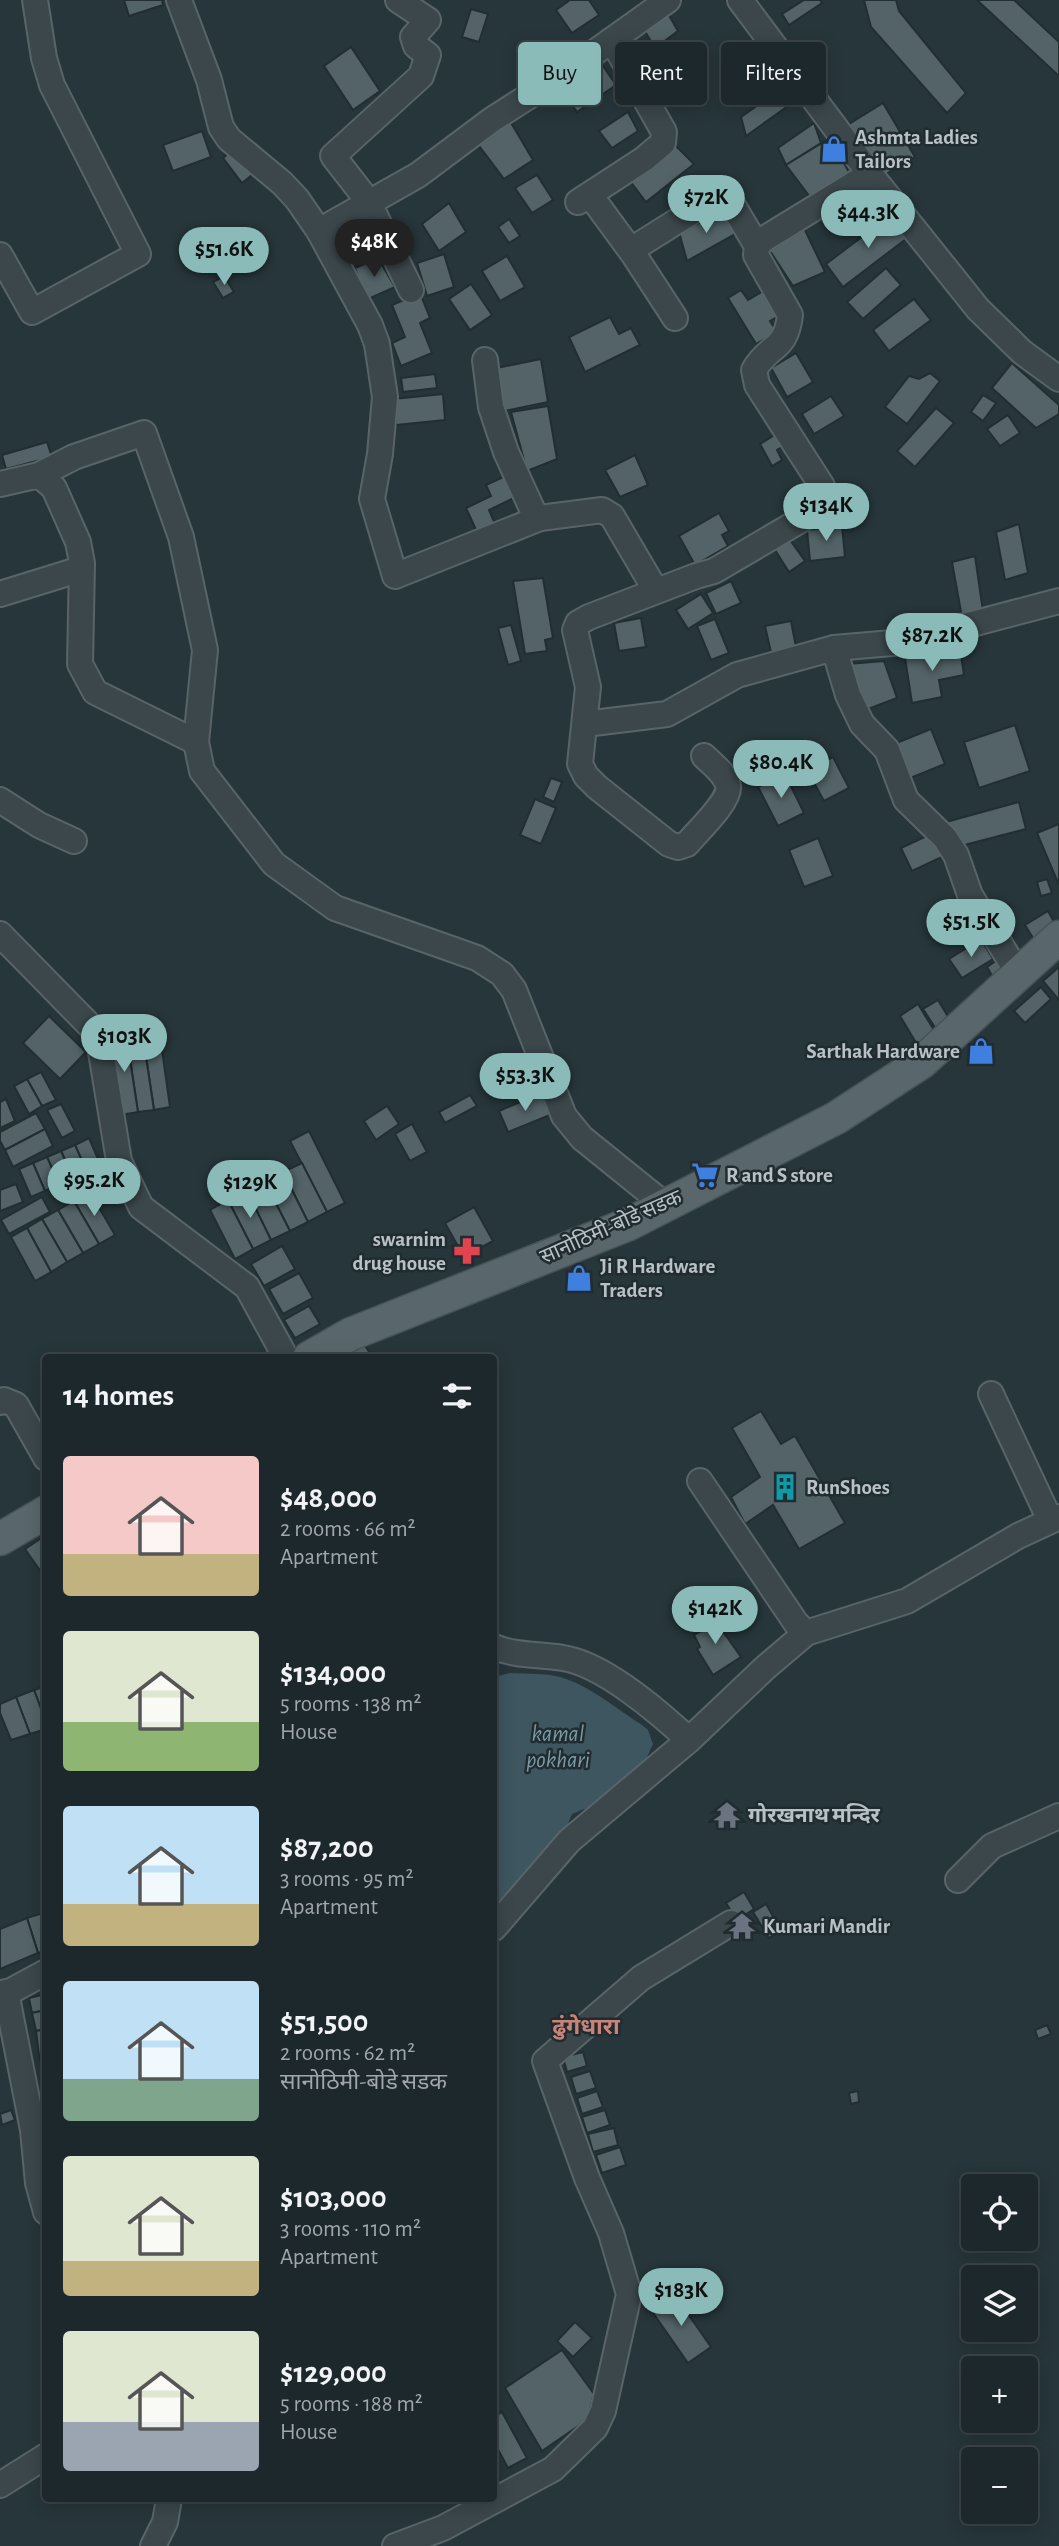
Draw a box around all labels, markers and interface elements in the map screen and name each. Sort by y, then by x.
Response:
chip: Buy [518,42,601,105]
chip: Rent [615,42,707,105]
chip: Filters [721,42,826,105]
place label: Ashmta Ladies Tailors [855,127,978,172]
shop icon: Ashmta Ladies Tailors [819,134,849,164]
pin: $72K [665,176,747,235]
text: $72K [684,186,728,209]
pin: $44.3K [811,190,925,250]
text: $44.3K [837,201,899,224]
pin: $48K [333,219,415,279]
pin: $51.6K [167,228,281,287]
text: $48K [351,230,397,253]
text: $51.6K [195,238,253,261]
pin: $134K [777,484,875,543]
text: $134K [799,494,853,517]
pin: $87.2K [875,614,989,673]
text: $87.2K [901,624,963,647]
pin: $80.4K [724,740,838,800]
text: $80.4K [749,751,813,774]
pin: $51.5K [914,900,1028,959]
text: $51.5K [942,910,1000,933]
pin: $103K [75,1014,173,1074]
text: $103K [97,1025,151,1048]
shop icon: Sarthak Hardware [966,1036,996,1066]
place label: Sarthak Hardware [806,1041,960,1062]
pin: $53.3K [468,1054,582,1113]
text: $53.3K [496,1064,554,1087]
pin: $95.2K [37,1158,151,1218]
pin: $129K [201,1160,299,1220]
supermarket icon: R and S store [690,1160,720,1190]
place label: R and S store [726,1165,833,1186]
text: $95.2K [64,1169,124,1192]
text: $129K [223,1171,277,1194]
street label: सानोठिमी-बोडे सडक [536,1184,686,1268]
place label: swarnim drug house [352,1229,446,1274]
pharmacy icon: swarnim drug house [452,1236,482,1266]
place label: Ji R Hardware Traders [600,1256,716,1301]
shop icon: Ji R Hardware Traders [564,1263,594,1293]
icon: filters [438,1377,476,1415]
text: 14 homes [63,1381,174,1411]
building icon: RunShoes [770,1472,800,1502]
place label: RunShoes [806,1477,890,1498]
text: $48,000 [280,1483,377,1513]
icon: home [119,1484,203,1568]
text: 2 rooms · 66 m² [280,1518,416,1541]
text: Apartment [280,1546,378,1569]
pin: $142K [666,1586,764,1646]
text: $142K [688,1597,742,1620]
text: $134,000 [280,1658,386,1688]
icon: home [119,1659,203,1743]
text: 5 rooms · 138 m² [280,1693,421,1716]
text: House [280,1721,337,1744]
water label: kamal pokhari [526,1723,590,1772]
temple icon: गोरखनाथ मन्दिर [712,1800,742,1830]
place label: गोरखनाथ मन्दिर [748,1803,881,1826]
text: $87,200 [280,1833,374,1863]
icon: home [119,1834,203,1918]
text: 3 rooms · 95 m² [280,1868,413,1891]
text: Apartment [280,1896,378,1919]
temple icon: Kumari Mandir [727,1911,757,1941]
place label: Kumari Mandir [763,1916,891,1937]
text: $51,500 [280,2007,368,2037]
icon: home [119,2009,203,2093]
district label: ढुंगेधारा [552,2014,621,2040]
text: 2 rooms · 62 m² [280,2042,415,2065]
text: सानोठिमी-बोडे सडक [280,2071,447,2094]
map controls [961,2174,1038,2524]
button: locate [961,2174,1038,2251]
text: $103,000 [280,2183,387,2213]
icon: home [119,2184,203,2268]
text: 3 rooms · 110 m² [280,2218,421,2241]
text: Apartment [280,2246,378,2269]
button: layers [961,2265,1038,2342]
pin: $183K [632,2268,730,2328]
text: $183K [654,2279,708,2302]
button: + [961,2356,1038,2433]
text: $129,000 [280,2358,387,2388]
icon: home [119,2359,203,2443]
text: 5 rooms · 188 m² [280,2393,423,2416]
text: House [280,2421,337,2444]
button: − [961,2447,1038,2524]

